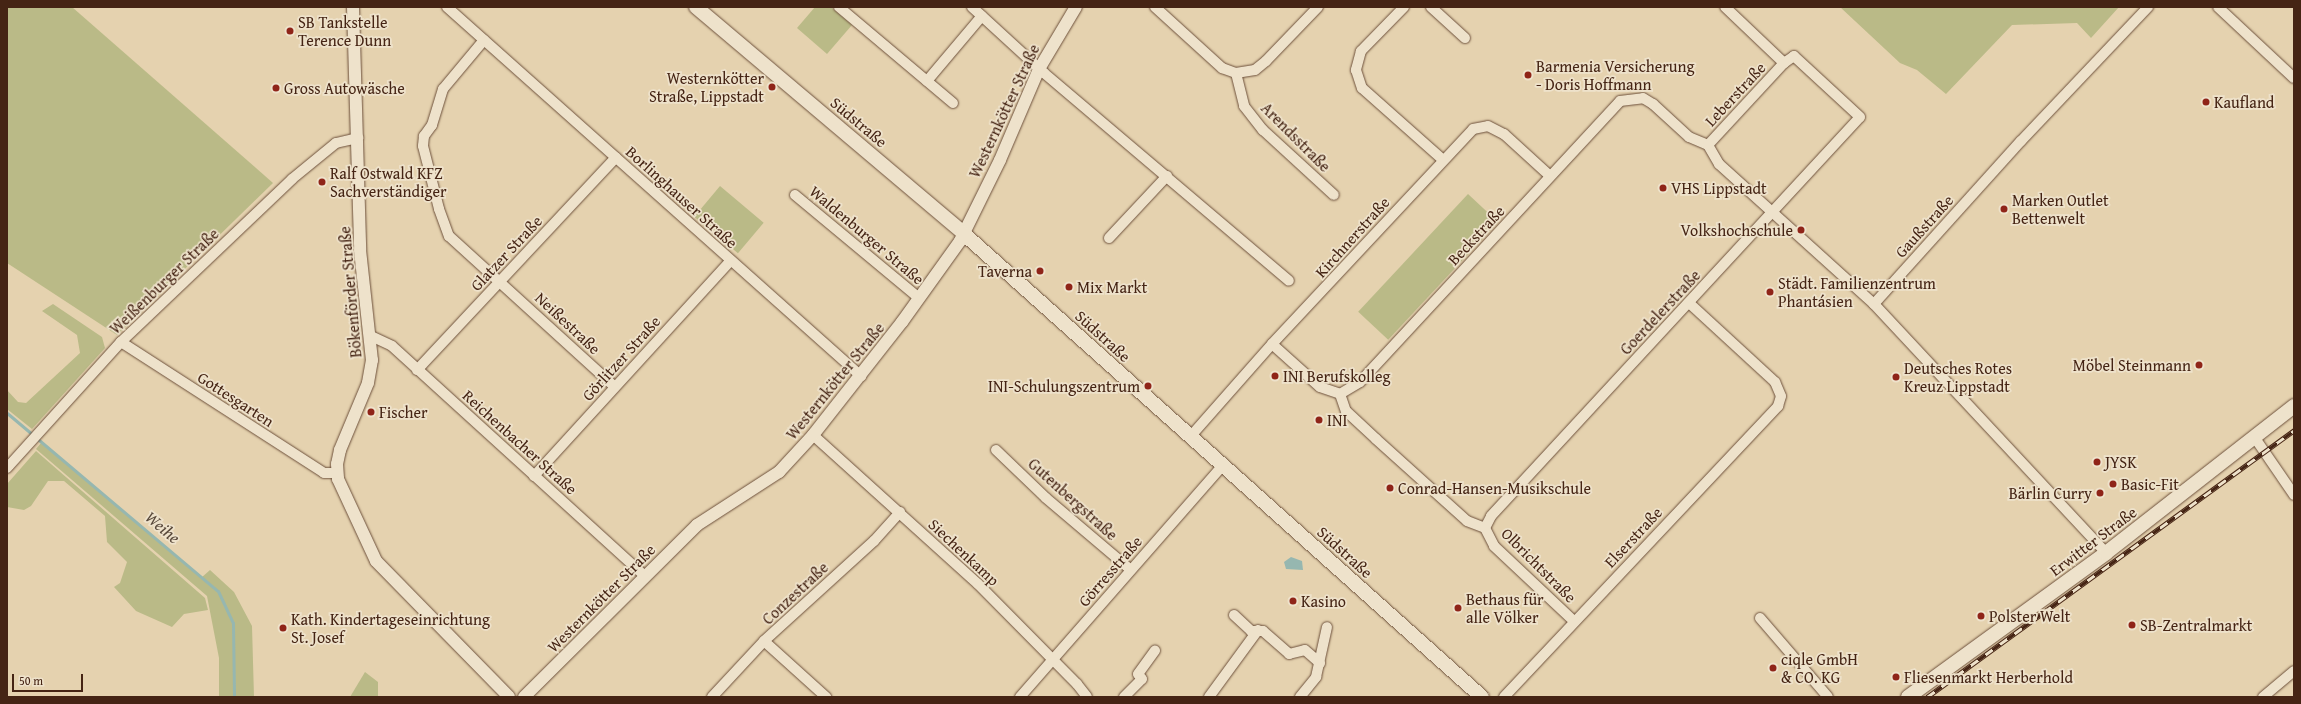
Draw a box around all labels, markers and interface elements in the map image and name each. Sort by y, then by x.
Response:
place label: SB Tankstelle Terence Dunn [298,12,391,50]
marker: SB Tankstelle Terence Dunn [285,26,295,36]
street label: Westernkötter Straße [965,41,1043,181]
place label: Barmenia Versicherung - Doris Hoffmann [1536,56,1694,94]
street label: Leberstraße [1701,58,1769,130]
place label: Westernkötter Straße, Lippstadt [649,68,764,106]
marker: Barmenia Versicherung - Doris Hoffmann [1523,70,1533,80]
place label: Gross Autowäsche [284,78,405,98]
marker: Westernkötter Straße, Lippstadt [767,82,777,92]
marker: Gross Autowäsche [271,83,281,93]
place label: Kaufland [2214,92,2274,112]
street label: Südstraße [827,93,891,151]
marker: Kaufland [2201,97,2211,107]
street label: Arendsstraße [1257,98,1335,176]
street label: Borlinghauser Straße [622,142,742,252]
place label: Ralf Ostwald KFZ Sachverständiger [330,163,447,201]
marker: Ralf Ostwald KFZ Sachverständiger [317,177,327,187]
place label: VHS Lippstadt [1671,178,1767,198]
street label: Waldenburger Straße [806,182,928,288]
marker: VHS Lippstadt [1658,183,1668,193]
place label: Marken Outlet Bettenwelt [2012,190,2109,228]
street label: Gaußstraße [1891,191,1957,261]
street label: Kirchnerstraße [1311,193,1393,281]
street label: Beckstraße [1444,201,1508,269]
marker: Marken Outlet Bettenwelt [1999,204,2009,214]
street label: Glatzer Straße [466,211,546,295]
place label: Volkshochschule [1681,220,1793,240]
street label: Weißenburger Straße [105,224,223,338]
marker: Volkshochschule [1796,225,1806,235]
street label: Bökenförder Straße [335,226,365,358]
place label: Taverna [978,261,1032,281]
marker: Taverna [1035,266,1045,276]
street label: Goerdelerstraße [1616,266,1704,358]
place label: Städt. Familienzentrum Phantásien [1778,273,1936,311]
place label: Mix Markt [1077,277,1147,297]
marker: Mix Markt [1064,282,1074,292]
marker: Städt. Familienzentrum Phantásien [1765,287,1775,297]
street label: Neißestraße [531,288,605,358]
street label: Südstraße [1071,306,1135,366]
street label: Görlitzer Straße [578,312,664,404]
street label: Westernkötter Straße [782,319,888,443]
place label: Möbel Steinmann [2073,355,2191,375]
place label: Deutsches Rotes Kreuz Lippstadt [1904,358,2012,396]
marker: Möbel Steinmann [2194,360,2204,370]
place label: INI Berufskolleg [1283,366,1391,386]
street label: Gottesgarten [194,367,278,431]
marker: INI Berufskolleg [1270,371,1280,381]
marker: Deutsches Rotes Kreuz Lippstadt [1891,372,1901,382]
place label: INI-Schulungszentrum [988,376,1140,396]
marker: INI-Schulungszentrum [1143,381,1153,391]
street label: Reichenbacher Straße [459,386,581,498]
place label: Fischer [379,402,428,422]
marker: Fischer [366,407,376,417]
place label: INI [1327,410,1347,430]
marker: INI [1314,415,1324,425]
place label: JYSK [2105,452,2137,472]
street label: Gutenbergstraße [1024,454,1122,544]
marker: JYSK [2092,457,2102,467]
place label: Basic-Fit [2121,474,2179,494]
place label: Conrad-Hansen-Musikschule [1398,478,1591,498]
marker: Basic-Fit [2108,479,2118,489]
marker: Conrad-Hansen-Musikschule [1385,483,1395,493]
place label: Bärlin Curry [2009,483,2092,503]
marker: Bärlin Curry [2095,488,2105,498]
street label: Erwitter Straße [2046,502,2140,580]
street label: Elserstraße [1600,503,1666,571]
water label: Weihe [141,507,185,547]
street label: Siechenkamp [925,514,1003,590]
street label: Südstraße [1313,522,1377,582]
street label: Olbrichtstraße [1498,524,1580,606]
street label: Görresstraße [1074,532,1146,610]
street label: Westernkötter Straße [543,540,659,656]
street label: Conzestraße [758,558,832,628]
place label: Bethaus für alle Völker [1466,589,1544,627]
place label: Kasino [1301,591,1346,611]
marker: Kasino [1288,596,1298,606]
marker: Bethaus für alle Völker [1453,603,1463,613]
place label: Polster Welt [1989,606,2071,626]
place label: Kath. Kindertageseinrichtung St. Josef [291,609,490,647]
marker: Polster Welt [1976,611,1986,621]
place label: SB-Zentralmarkt [2140,615,2252,635]
marker: SB-Zentralmarkt [2127,620,2137,630]
marker: Kath. Kindertageseinrichtung St. Josef [278,623,288,633]
place label: ciqle GmbH & CO. KG [1781,649,1858,687]
marker: ciqle GmbH & CO. KG [1768,663,1778,673]
scale bar [14,666,85,692]
place label: Fliesenmarkt Herberhold [1904,667,2073,687]
text: 50 m [19,672,43,689]
marker: Fliesenmarkt Herberhold [1891,672,1901,682]

